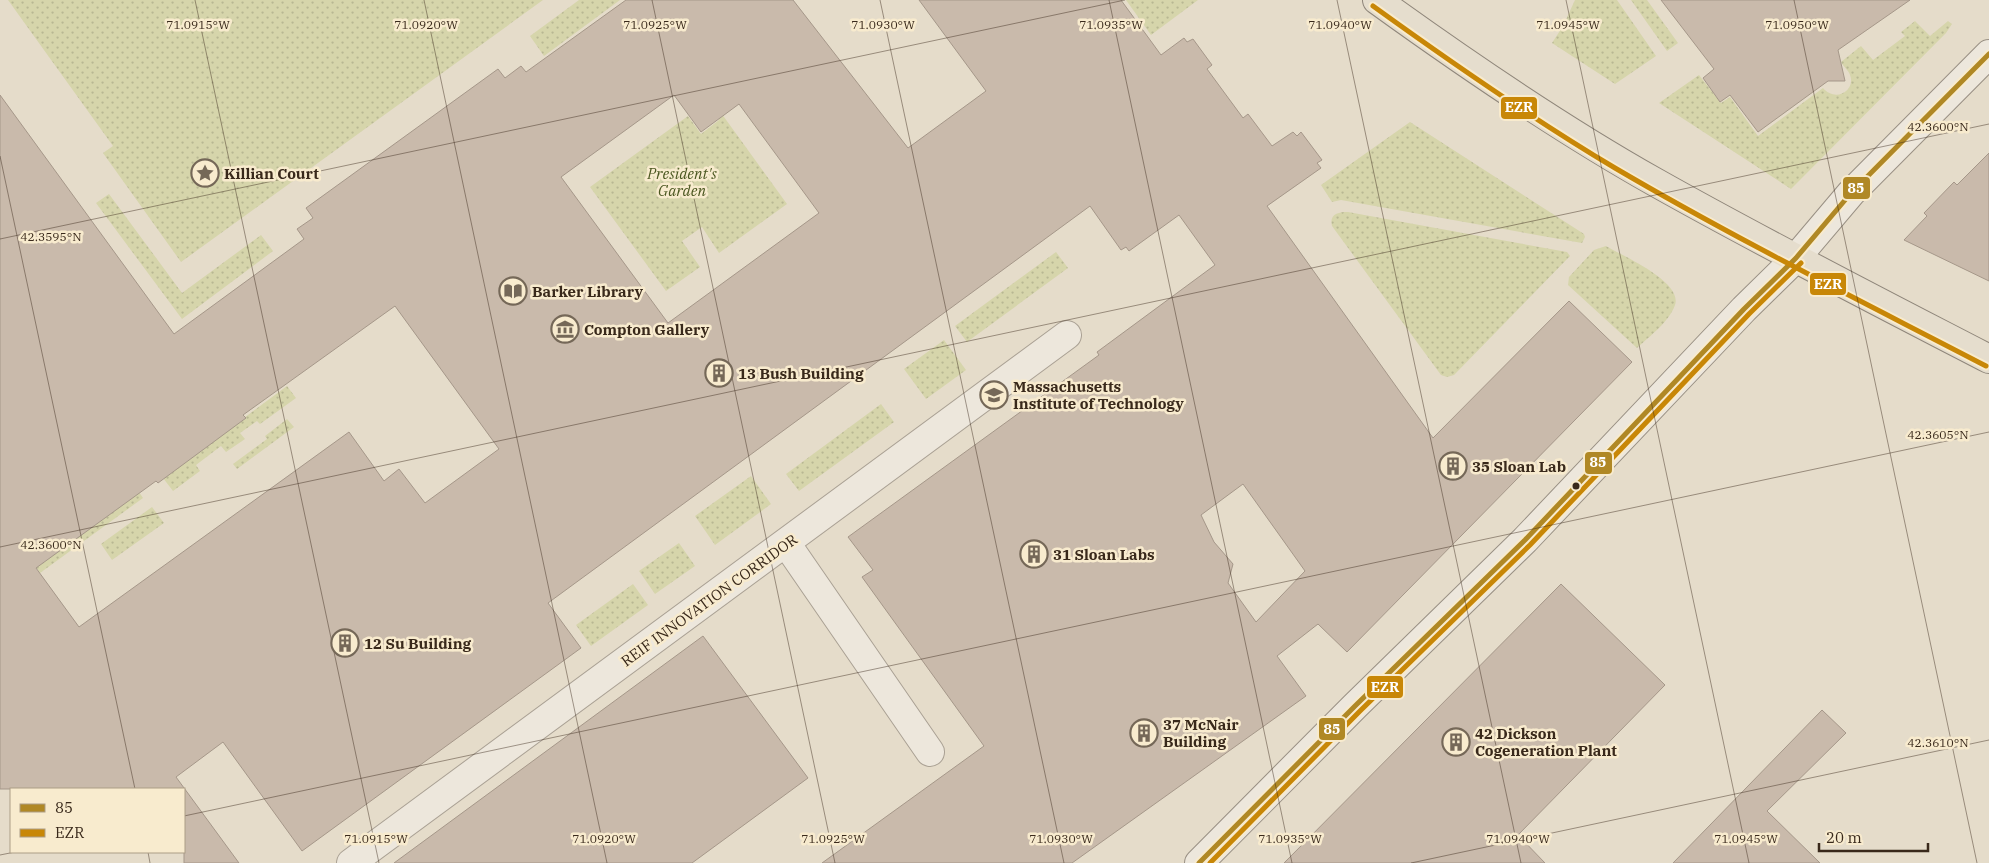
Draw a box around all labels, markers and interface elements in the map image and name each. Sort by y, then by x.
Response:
text: 71.0915°W [166,17,230,32]
text: 71.0920°W [394,17,458,32]
text: 71.0925°W [623,17,687,32]
text: 71.0930°W [851,17,915,32]
text: 71.0935°W [1079,17,1143,32]
text: 71.0940°W [1308,17,1372,32]
text: 71.0945°W [1536,17,1600,32]
text: 71.0950°W [1765,17,1829,32]
line badge: EZR [1500,96,1538,120]
text: EZR [1505,98,1534,116]
text: 42.3600°N [1907,119,1969,134]
place icon: Killian Court [190,158,220,188]
place label: Killian Court [224,164,319,183]
park label: President's Garden [646,164,717,200]
line badge: 85 [1842,176,1871,200]
text: 85 [1848,179,1864,197]
text: 42.3595°N [20,229,82,244]
line badge: EZR [1809,272,1847,296]
text: EZR [1814,275,1843,293]
library icon: Barker Library [498,276,528,306]
place label: Barker Library [532,282,643,301]
museum icon: Compton Gallery [550,314,580,344]
place label: Compton Gallery [584,320,710,339]
building icon: 13 Bush Building [704,358,734,388]
place label: 13 Bush Building [738,364,864,383]
place label: Massachusetts Institute of Technology [1013,377,1184,413]
school or university icon: Massachusetts Institute of Technology [979,380,1009,410]
text: 42.3605°N [1907,427,1969,442]
building icon: 35 Sloan Lab [1438,451,1468,481]
line badge: 85 [1584,451,1613,475]
text: 85 [1590,453,1606,471]
place label: 35 Sloan Lab [1472,457,1566,476]
unlabelled marker [1571,481,1581,491]
street label: REIF INNOVATION CORRIDOR [617,530,801,670]
text: 42.3600°N [20,537,82,552]
building icon: 31 Sloan Labs [1019,539,1049,569]
place label: 31 Sloan Labs [1053,545,1155,564]
building icon: 12 Su Building [330,628,360,658]
place label: 12 Su Building [364,634,472,653]
line badge: EZR [1366,675,1404,699]
text: EZR [1371,678,1400,696]
place label: 37 McNair Building [1163,715,1239,751]
line badge: 85 [1318,717,1346,741]
building icon: 37 McNair Building [1129,718,1159,748]
text: 85 [1324,720,1340,738]
place label: 42 Dickson Cogeneration Plant [1475,724,1617,760]
building icon: 42 Dickson Cogeneration Plant [1441,727,1471,757]
text: 42.3610°N [1907,735,1969,750]
legend [10,788,185,853]
text: 85 [55,798,73,817]
scale bar [1819,820,1928,852]
text: EZR [55,823,84,842]
text: 20 m [1826,828,1862,847]
text: 71.0915°W [344,831,408,846]
text: 71.0920°W [572,831,636,846]
text: 71.0925°W [801,831,865,846]
text: 71.0930°W [1029,831,1093,846]
text: 71.0935°W [1258,831,1322,846]
text: 71.0940°W [1486,831,1550,846]
text: 71.0945°W [1714,831,1778,846]

